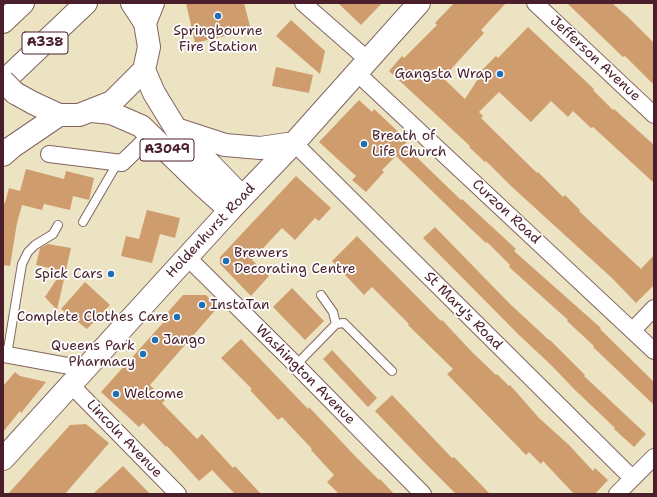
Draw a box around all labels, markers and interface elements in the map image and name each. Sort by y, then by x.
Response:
marker: Springbourne Fire Station [213,11,223,21]
street label: Jefferson Avenue [546,13,644,105]
place label: Springbourne Fire Station [173,23,263,56]
road number: A338 [22,32,68,54]
place label: Gangsta Wrap [395,66,492,82]
marker: Gangsta Wrap [495,69,505,79]
place label: Breath of Life Church [372,128,447,160]
road number: A3049 [140,139,194,161]
marker: Breath of Life Church [359,139,369,149]
street label: Curzon Road [468,176,544,248]
street label: Holdenhurst Road [163,180,259,282]
place label: Brewers Decorating Centre [234,245,356,278]
marker: Brewers Decorating Centre [221,256,231,266]
place label: Spick Cars [35,266,103,282]
street label: St Mary's Road [420,268,506,354]
marker: Spick Cars [106,269,116,279]
place label: InstaTan [210,297,270,313]
marker: InstaTan [197,300,207,310]
place label: Complete Clothes Care [17,309,169,325]
marker: Complete Clothes Care [172,312,182,322]
street label: Washington Avenue [252,322,358,428]
place label: Jango [163,332,205,348]
marker: Jango [150,335,160,345]
place label: Queens Park Pharmacy [51,338,135,370]
marker: Queens Park Pharmacy [138,349,148,359]
place label: Welcome [124,386,184,402]
marker: Welcome [111,389,121,399]
street label: Lincoln Avenue [83,397,165,481]

